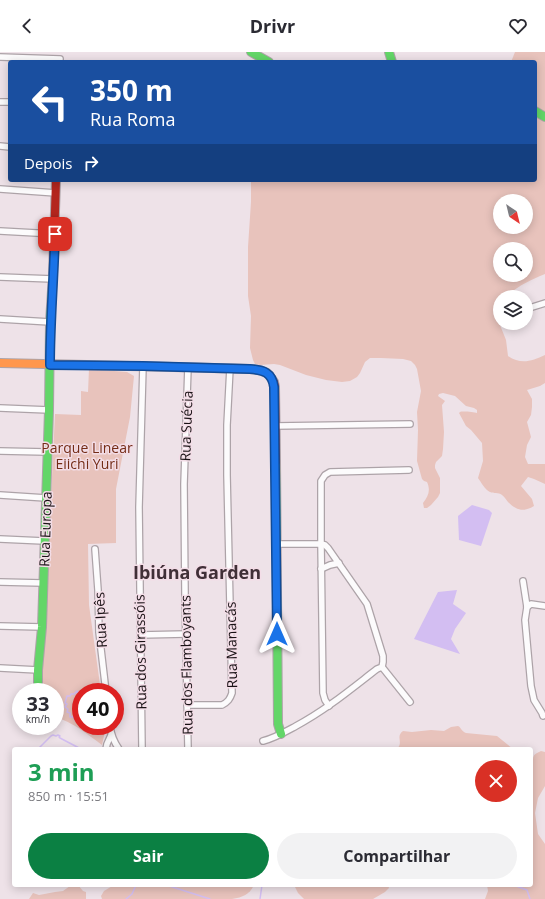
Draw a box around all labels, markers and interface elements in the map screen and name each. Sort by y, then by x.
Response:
text: Drivr [250,14,295,38]
icon: back [16,15,38,37]
icon: heart [507,15,529,37]
text: 350 m [90,71,173,109]
icon: left [24,76,76,128]
text: Rua Roma [90,107,175,131]
icon: right [80,152,102,174]
text: Depois [24,153,72,173]
north arrow [493,194,533,234]
map controls [493,194,533,330]
pin [38,217,72,251]
icon: arrive [44,223,66,245]
button: search [493,242,533,282]
button: layers [493,290,533,330]
street label: Rua Suécia [175,390,197,462]
park label: Parque Linear Eiichi Yuri [41,438,133,473]
street label: Rua Europa [34,491,56,567]
district label: Ibiúna Garden [133,560,261,584]
street label: Rua Ipês [89,591,111,648]
street label: Rua dos Girassóis [129,594,151,710]
street label: Rua dos Flamboyants [175,595,197,735]
street label: Rua Manacás [221,601,241,688]
position arrow [256,613,298,655]
speed limit sign: 40 [72,683,124,735]
text: 33 [27,690,49,717]
text: km/h [26,712,50,726]
text: 3 min [28,755,95,788]
button: close [475,760,517,802]
text: 850 m · 15:51 [28,787,109,805]
button: Sair [28,833,269,879]
button: Compartilhar [277,833,517,879]

